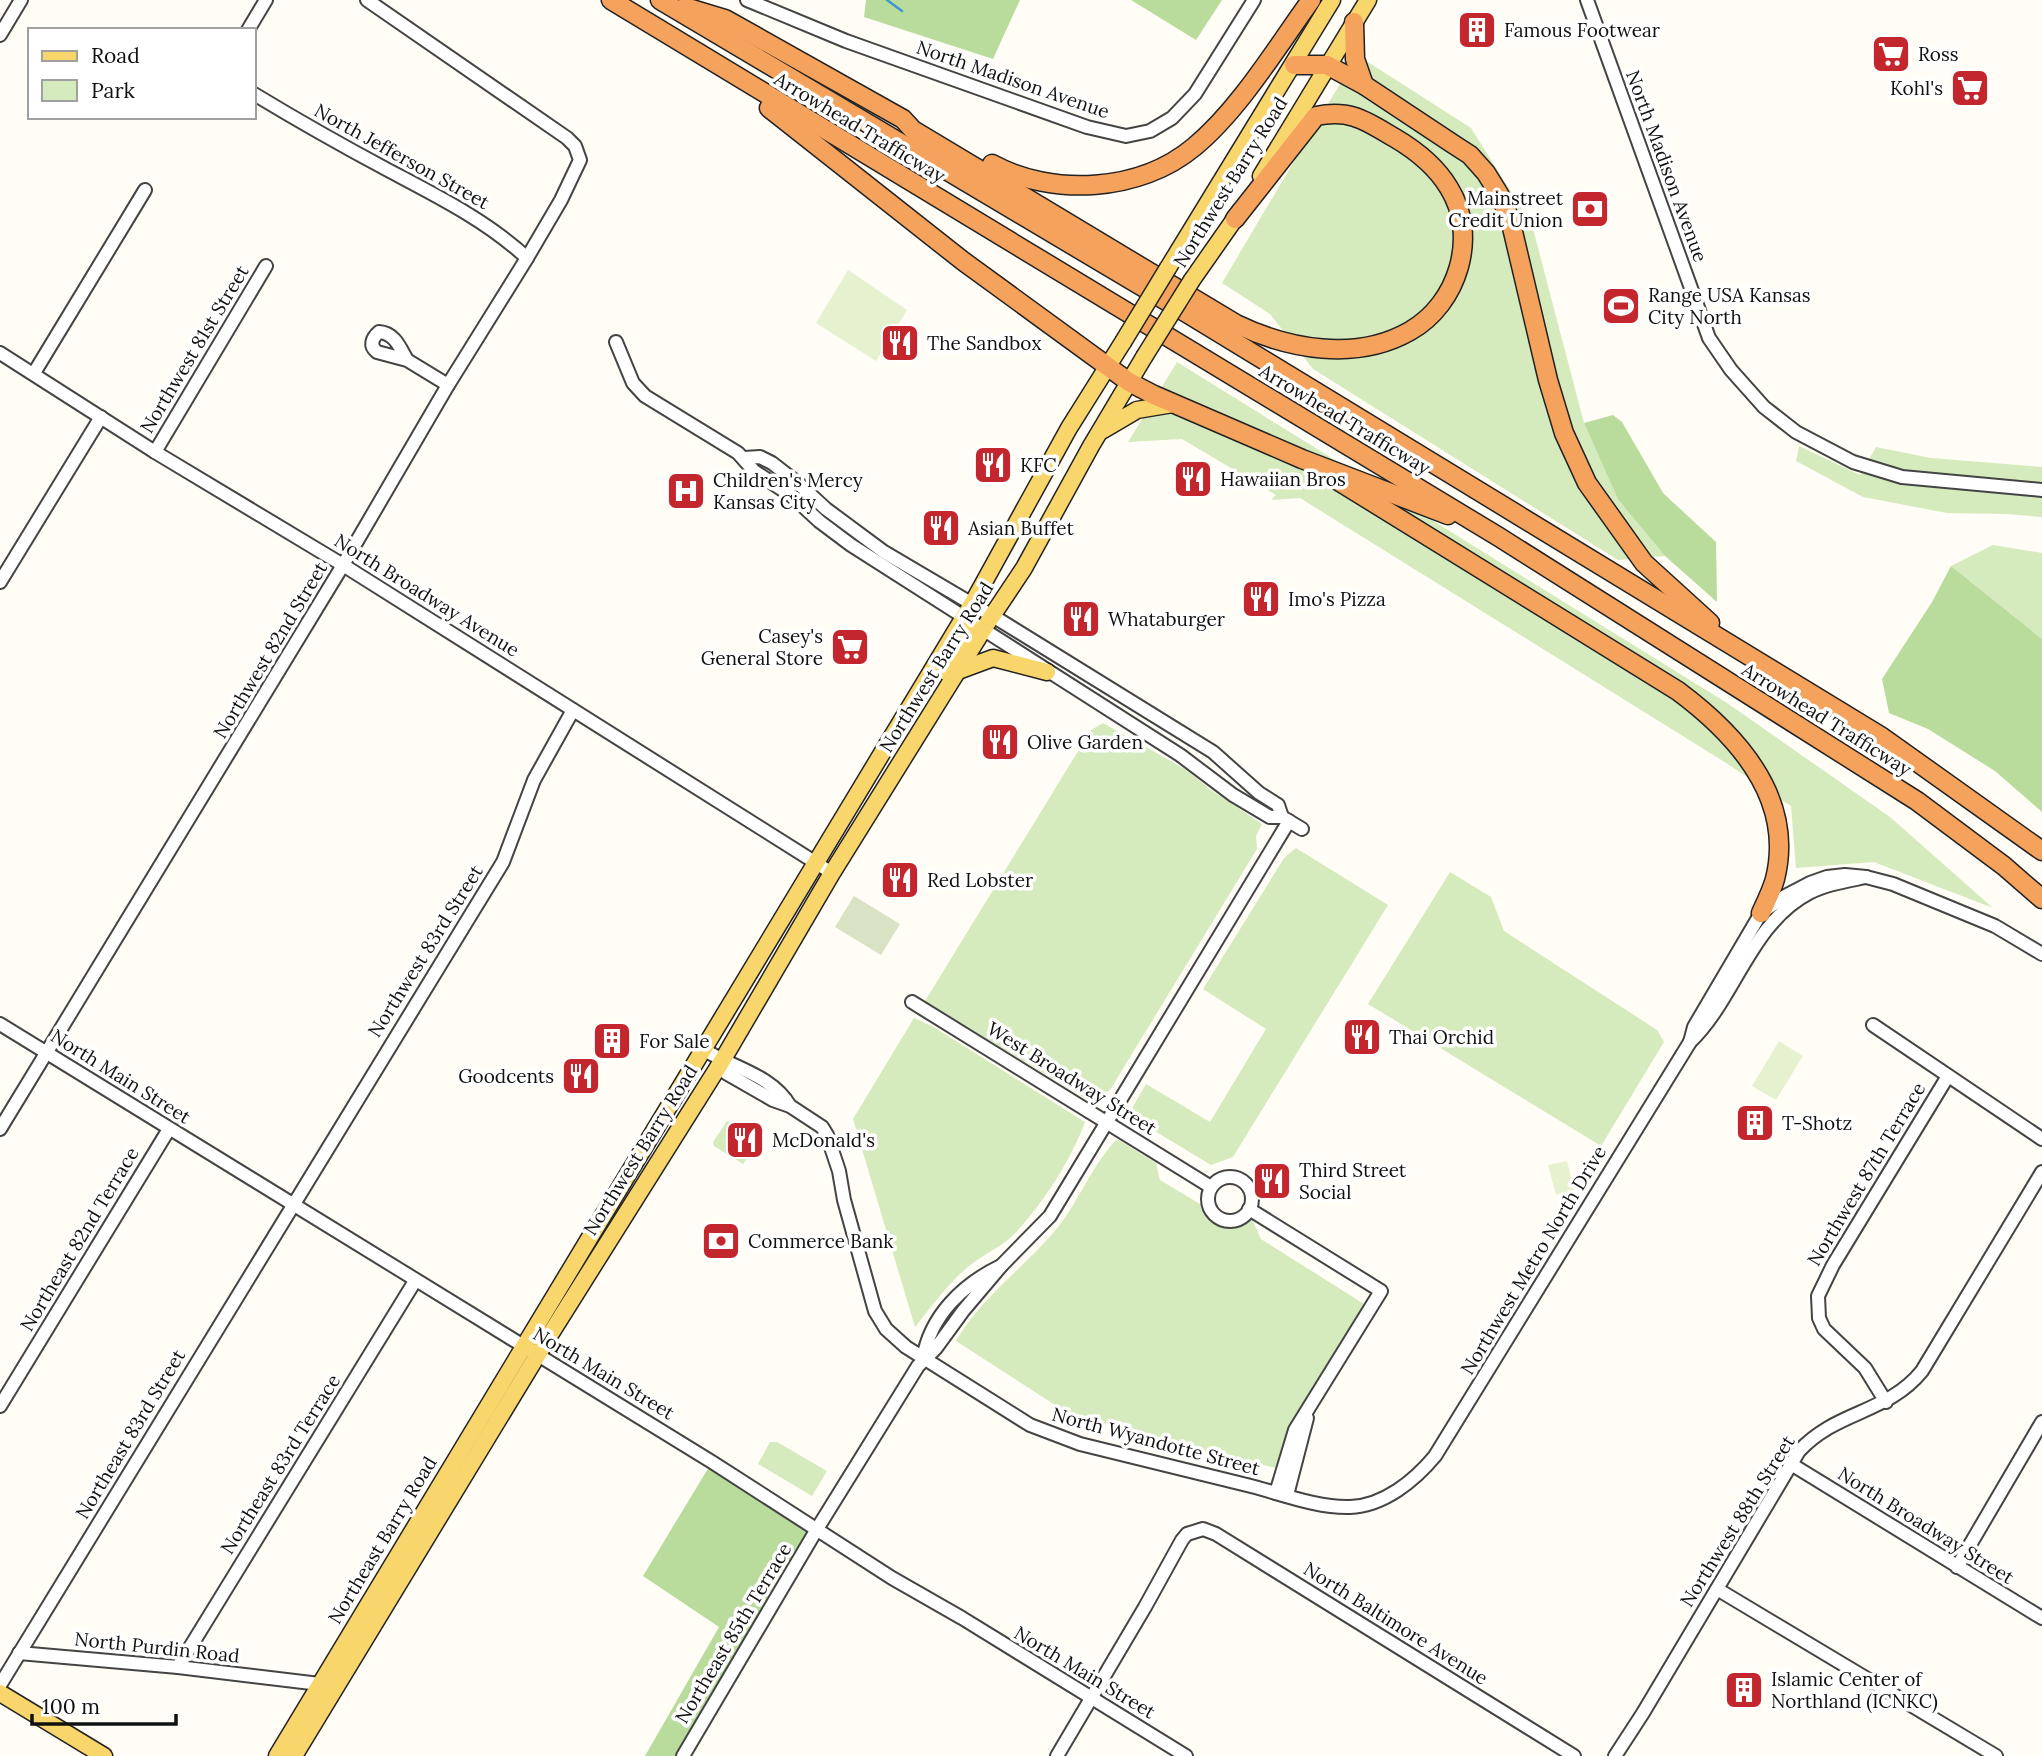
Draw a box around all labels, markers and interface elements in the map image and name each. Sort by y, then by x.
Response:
building icon: Famous Footwear [1456,9,1498,51]
place label: Famous Footwear [1504,18,1661,42]
legend [28,28,256,119]
supermarket icon: Ross [1870,33,1912,75]
street label: North Madison Avenue [913,35,1113,123]
text: Road [91,42,140,69]
place label: Ross [1918,42,1959,66]
street label: Arrowhead Trafficway [769,66,950,188]
street label: North Madison Avenue [1621,67,1713,265]
supermarket icon: Kohl's [1949,67,1991,109]
place label: Kohl's [1890,76,1943,100]
text: Park [91,77,135,104]
street label: Northwest Barry Road [1168,92,1292,272]
street label: North Jefferson Street [310,98,494,214]
place label: Mainstreet Credit Union [1448,186,1564,232]
bank icon: Mainstreet Credit Union [1569,188,1611,230]
street label: Northwest 81st Street [134,260,254,437]
place label: Range USA Kansas City North [1648,283,1811,329]
sports icon: Range USA Kansas City North [1600,285,1642,327]
restaurant icon: The Sandbox [879,322,921,364]
place label: The Sandbox [927,331,1041,355]
street label: Arrowhead Trafficway [1254,358,1435,480]
restaurant icon: KFC [972,444,1014,486]
place label: KFC [1020,453,1057,477]
restaurant icon: Hawaiian Bros [1172,458,1214,500]
place label: Hawaiian Bros [1220,467,1346,491]
place label: Children's Mercy Kansas City [713,468,863,514]
hospital icon: Children's Mercy Kansas City [665,470,707,512]
restaurant icon: Asian Buffet [920,507,962,549]
place label: Asian Buffet [967,516,1074,540]
street label: North Broadway Avenue [330,528,524,662]
street label: Northwest 82nd Street [208,557,333,743]
street label: Northwest Barry Road [874,577,998,757]
restaurant icon: Imo's Pizza [1240,578,1282,620]
place label: Imo's Pizza [1288,587,1386,611]
restaurant icon: Whataburger [1060,598,1102,640]
place label: Whataburger [1108,607,1226,631]
place label: Casey's General Store [701,624,823,670]
supermarket icon: Casey's General Store [829,626,871,668]
street label: Arrowhead Trafficway [1737,657,1916,781]
restaurant icon: Olive Garden [979,721,1021,763]
place label: Olive Garden [1027,730,1143,754]
restaurant icon: Red Lobster [879,859,921,901]
street label: Northwest 83rd Street [362,860,488,1041]
place label: Red Lobster [927,868,1034,892]
street label: West Broadway Street [983,1016,1162,1140]
restaurant icon: Thai Orchid [1341,1016,1383,1058]
building icon: For Sale [591,1020,633,1062]
street label: North Main Street [47,1023,196,1129]
place label: Thai Orchid [1389,1025,1494,1049]
place label: For Sale [639,1029,710,1053]
restaurant icon: Goodcents [560,1055,602,1097]
street label: Northwest Barry Road [578,1060,702,1240]
place label: Goodcents [458,1064,554,1088]
street label: Northwest 87th Terrace [1802,1078,1930,1270]
building icon: T-Shotz [1734,1102,1776,1144]
place label: T-Shotz [1782,1111,1852,1135]
restaurant icon: McDonald's [724,1119,766,1161]
place label: McDonald's [772,1128,875,1152]
street label: Northwest Metro North Drive [1455,1141,1611,1379]
street label: Northeast 82nd Terrace [15,1143,143,1335]
place label: Third Street Social [1299,1158,1407,1204]
restaurant icon: Third Street Social [1251,1160,1293,1202]
bank icon: Commerce Bank [700,1220,742,1262]
place label: Commerce Bank [748,1229,894,1253]
street label: North Main Street [529,1321,680,1425]
street label: Northeast 83rd Street [70,1344,190,1523]
street label: Northeast 83rd Terrace [215,1370,345,1558]
street label: North Wyandotte Street [1050,1402,1263,1480]
street label: Northwest 88th Street [1674,1430,1800,1611]
street label: Northeast Barry Road [322,1452,442,1628]
street label: North Broadway Street [1834,1461,2019,1589]
street label: Northeast 85th Terrace [670,1538,796,1728]
street label: North Baltimore Avenue [1299,1556,1493,1690]
street label: North Main Street [1010,1620,1161,1724]
street label: North Purdin Road [73,1626,241,1668]
place label: Islamic Center of Northland (ICNKC) [1771,1667,1938,1714]
building icon: Islamic Center of Northland (ICNKC) [1723,1669,1765,1711]
scale bar [32,1682,175,1726]
text: 100 m [42,1693,100,1720]

